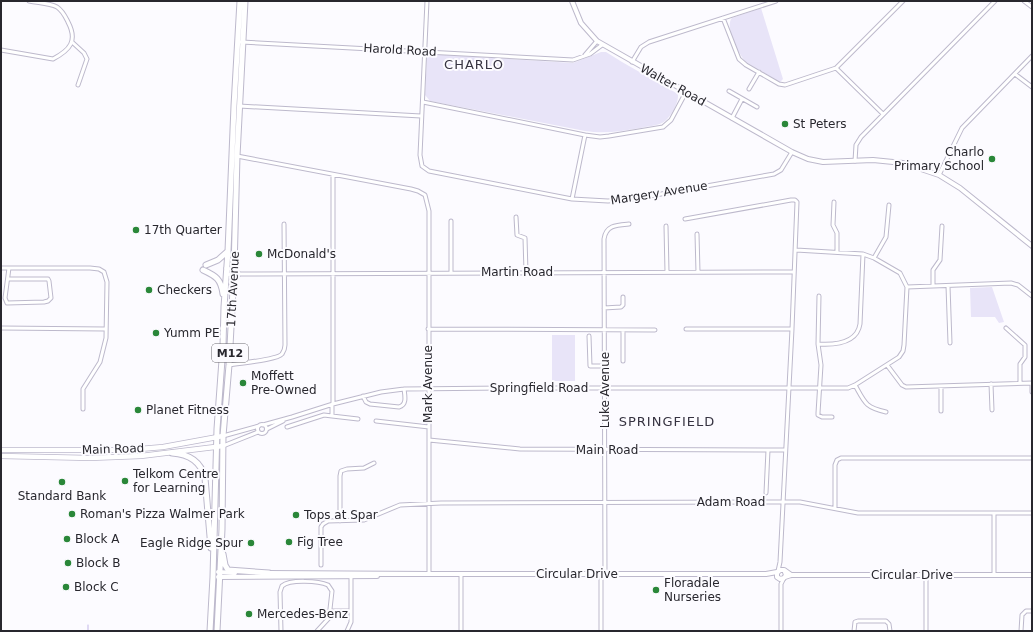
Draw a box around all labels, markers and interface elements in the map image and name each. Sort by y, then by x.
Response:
street label: Harold Road [363,41,437,59]
district label: CHARLO [444,57,504,72]
street label: Walter Road [638,61,708,109]
place label: St Peters [793,117,847,131]
marker: St Peters [780,119,790,129]
place label: Charlo Primary School [894,145,984,173]
marker: Charlo Primary School [987,154,997,164]
street label: Margery Avenue [610,178,708,208]
place label: 17th Quarter [144,223,222,237]
marker: 17th Quarter [131,225,141,235]
place label: McDonald's [267,247,336,261]
marker: McDonald's [254,249,264,259]
street label: 17th Avenue [224,251,242,327]
street label: Martin Road [481,265,553,279]
place label: Checkers [157,283,212,297]
marker: Checkers [144,285,154,295]
place label: Yumm PE [163,326,220,340]
marker: Yumm PE [151,328,161,338]
road number: M12 [212,344,248,362]
street label: Mark Avenue [421,345,435,423]
street label: Luke Avenue [598,352,612,428]
place label: Moffett Pre-Owned [251,369,317,397]
marker: Moffett Pre-Owned [238,378,248,388]
street label: Springfield Road [490,381,588,395]
place label: Planet Fitness [146,403,229,417]
marker: Planet Fitness [133,405,143,415]
district label: SPRINGFIELD [619,414,715,429]
street label: Main Road [81,441,145,457]
street label: Main Road [576,443,638,457]
place label: Telkom Centre for Learning [132,467,219,495]
marker: Telkom Centre for Learning [120,476,130,486]
marker: Standard Bank [57,477,67,487]
place label: Standard Bank [18,489,106,503]
street label: Adam Road [697,495,765,509]
place label: Roman's Pizza Walmer Park [80,507,245,521]
place label: Tops at Spar [303,508,378,522]
marker: Roman's Pizza Walmer Park [67,509,77,519]
marker: Tops at Spar [291,510,301,520]
place label: Block A [75,532,120,546]
marker: Block A [62,534,72,544]
place label: Fig Tree [297,535,343,549]
place label: Eagle Ridge Spur [140,536,243,550]
marker: Fig Tree [284,537,294,547]
marker: Eagle Ridge Spur [246,538,256,548]
place label: Block B [76,556,121,570]
marker: Block B [63,558,73,568]
street label: Circular Drive [536,567,618,581]
street label: Circular Drive [871,568,953,582]
place label: Floradale Nurseries [664,576,721,604]
place label: Block C [74,580,119,594]
marker: Block C [61,582,71,592]
marker: Floradale Nurseries [651,585,661,595]
place label: Mercedes-Benz [257,607,348,621]
marker: Mercedes-Benz [244,609,254,619]

